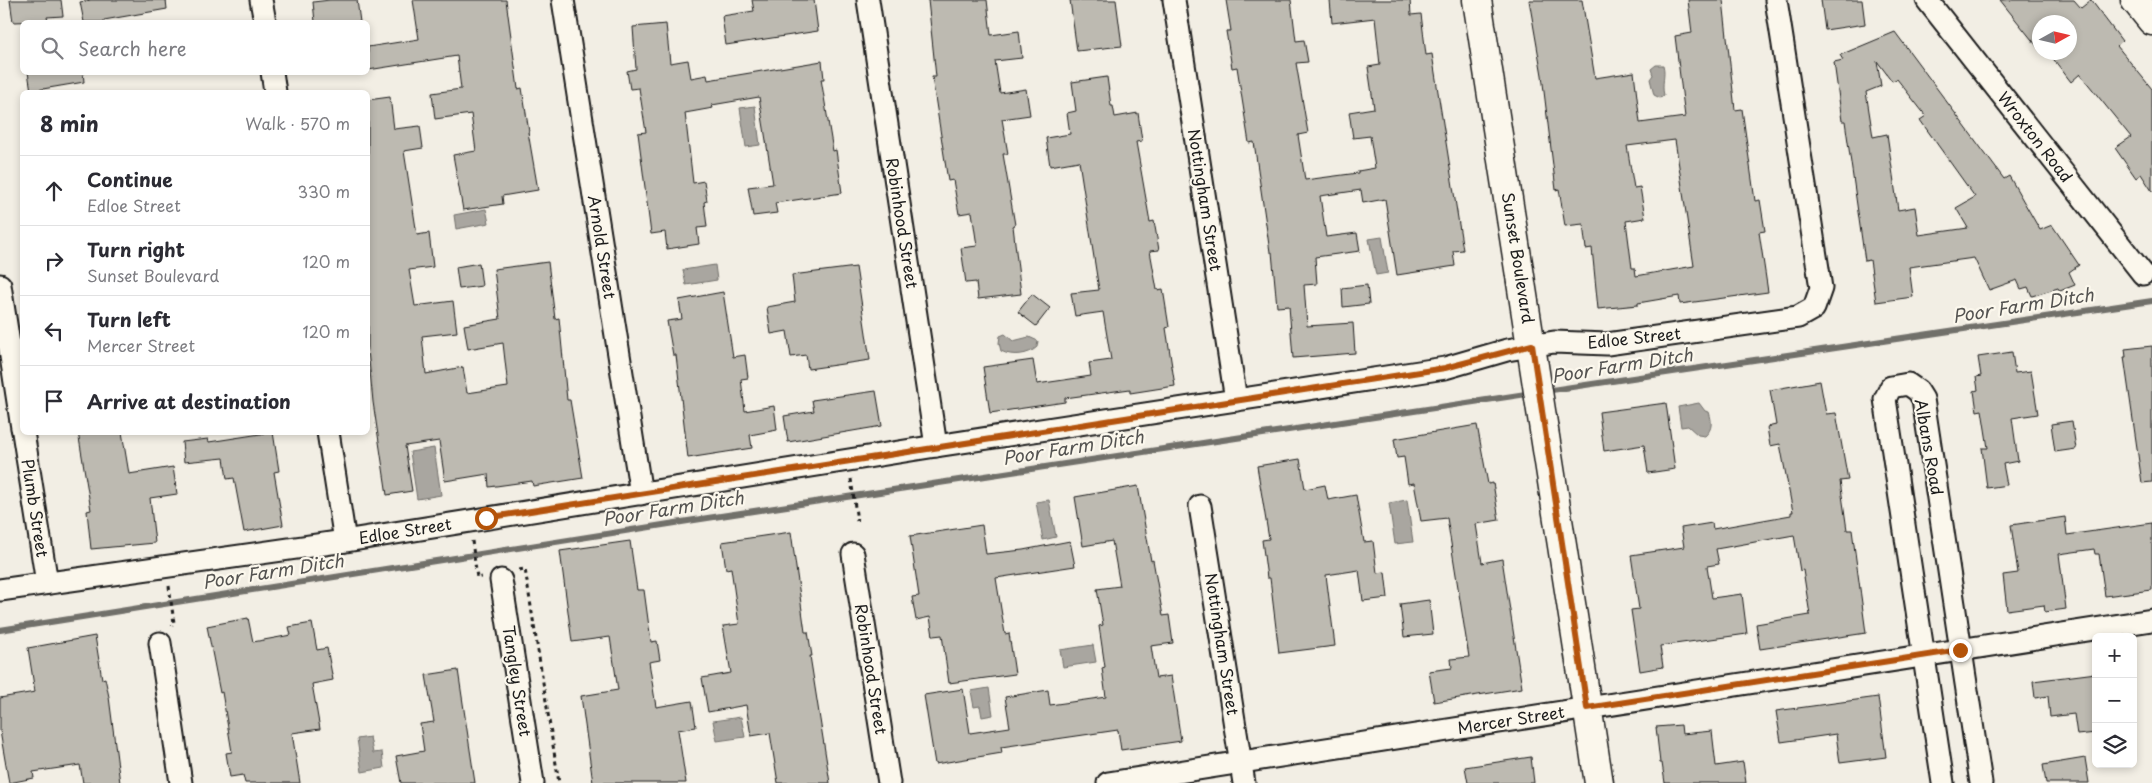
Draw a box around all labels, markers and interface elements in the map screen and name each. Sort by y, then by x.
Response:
north arrow [2032,15,2077,60]
search box [20,20,370,75]
icon: search [38,34,66,62]
text: Search here [78,34,187,62]
street label: Wroxton Road [1993,86,2079,187]
text: 8 min [40,107,99,139]
text: Walk · 570 m [245,111,350,135]
street label: Nottingham Street [1183,127,1229,273]
street label: Robinhood Street [881,156,925,290]
text: Continue [87,165,173,193]
icon: ahead [40,177,68,205]
text: 330 m [297,179,350,203]
street label: Sunset Boulevard [1497,191,1541,325]
text: Edloe Street [87,193,181,217]
street label: Arnold Street [583,193,623,301]
text: Turn right [87,235,185,263]
icon: right [40,247,68,275]
text: 120 m [303,249,350,273]
text: Sunset Boulevard [87,263,219,287]
water label: Poor Farm Ditch [1950,280,2096,329]
text: Turn left [87,305,171,333]
icon: left [40,317,68,345]
text: 120 m [303,319,350,343]
street label: Edloe Street [1586,320,1682,354]
text: Mercer Street [87,333,195,357]
water label: Poor Farm Ditch [1549,340,1695,389]
icon: arrive [40,387,68,415]
text: Arrive at destination [87,387,291,415]
street label: Albans Road [1910,397,1950,497]
water label: Poor Farm Ditch [1000,422,1146,471]
street label: Plumb Street [16,457,56,559]
water label: Poor Farm Ditch [600,483,746,532]
route start [475,507,498,530]
street label: Edloe Street [357,511,453,549]
water label: Poor Farm Ditch [200,546,346,595]
street label: Nottingham Street [1200,571,1246,717]
street label: Robinhood Street [850,602,894,736]
street label: Tangley Street [497,624,539,739]
map controls [2092,633,2137,768]
button: + [2092,633,2137,678]
route end [1949,639,1972,662]
button: − [2092,678,2137,723]
street label: Mercer Street [1456,699,1567,739]
button: layers [2092,723,2137,768]

